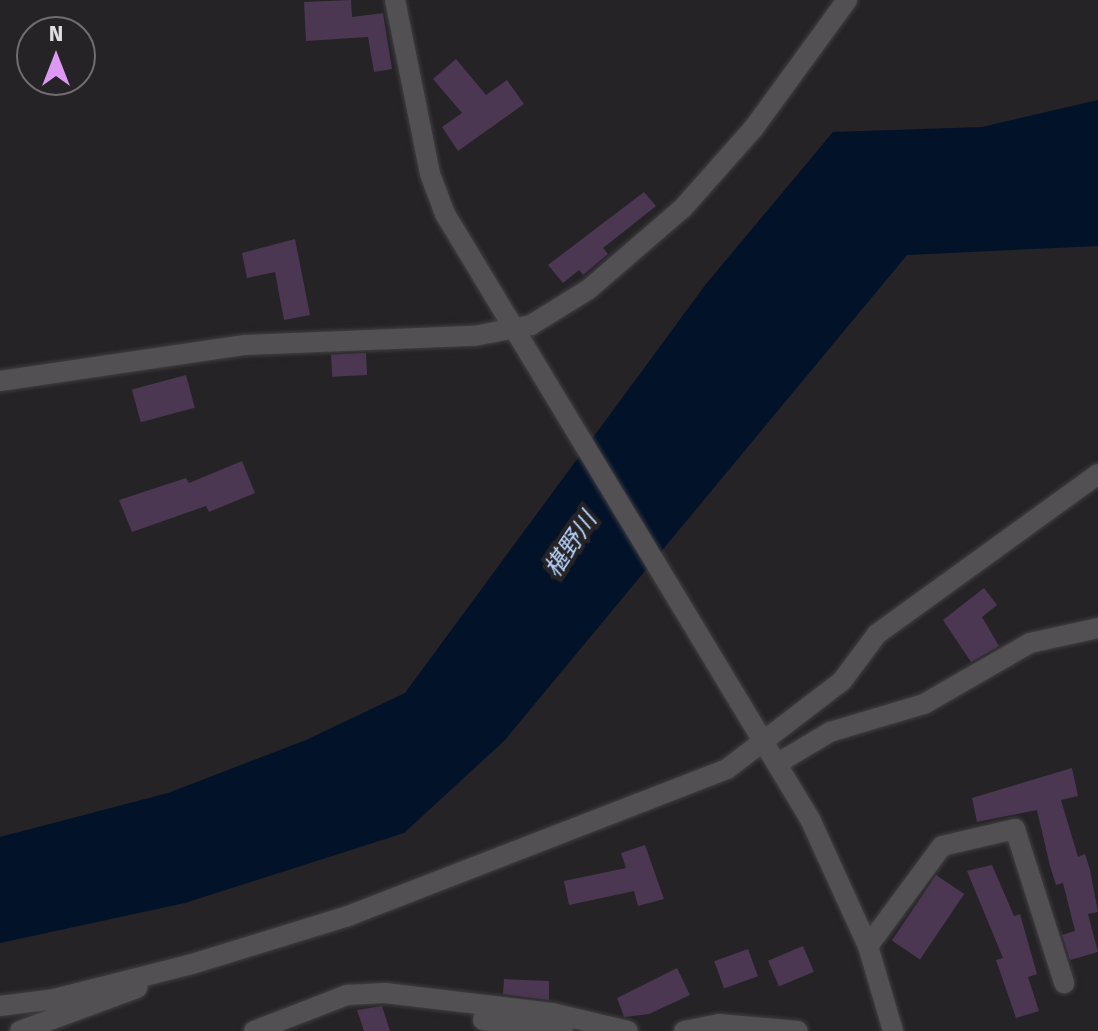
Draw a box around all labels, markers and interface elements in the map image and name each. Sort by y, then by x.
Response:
north arrow [16,16,96,96]
text: N [49,20,63,47]
water label: 椹野川 [539,507,603,583]

